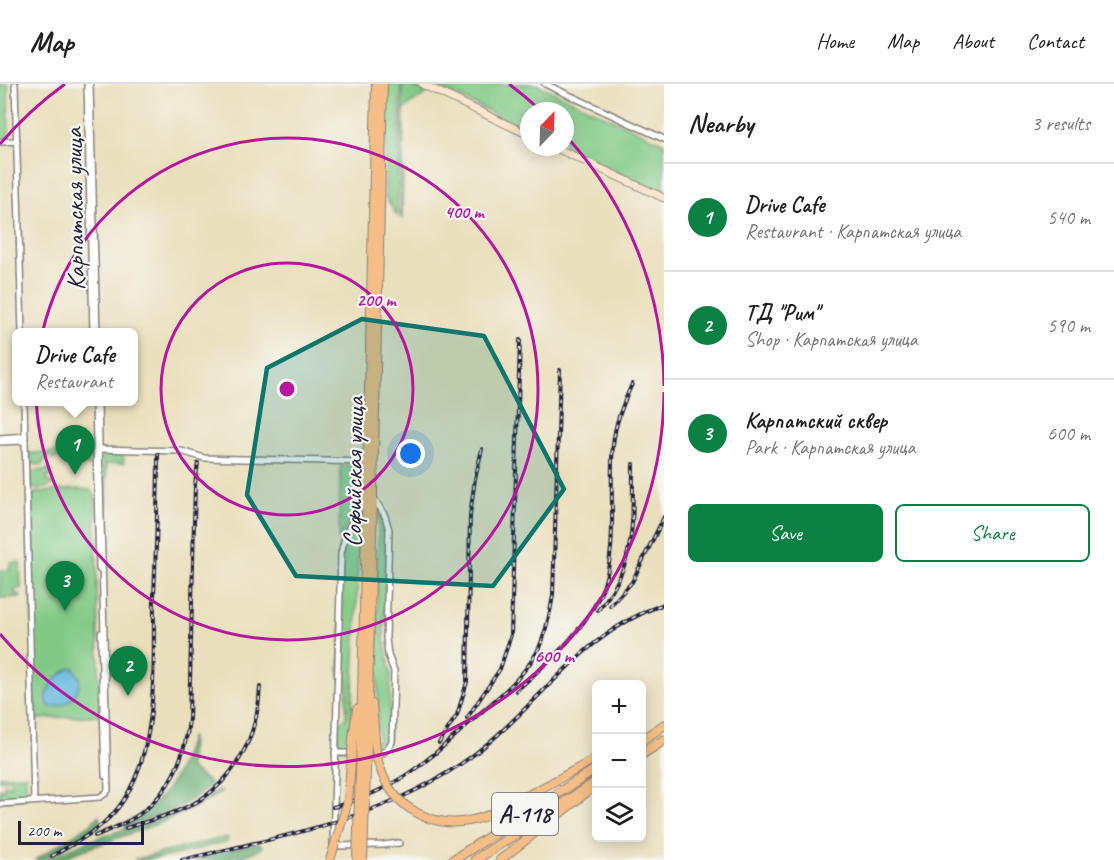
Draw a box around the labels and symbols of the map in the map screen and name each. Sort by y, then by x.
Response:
north arrow [520,102,574,156]
street label: Карпатская улица [57,126,92,291]
text: 400 m [445,201,485,223]
text: 200 m [357,289,397,311]
centre of rings [277,379,297,399]
street label: Софийская улица [336,395,371,547]
pin: 1 [56,426,94,475]
your location [396,439,425,468]
pin: 3 [46,562,84,611]
text: 600 m [534,645,575,667]
pin: 2 [108,646,148,696]
road number: А-118 [492,793,558,835]
scale bar [18,818,144,846]

